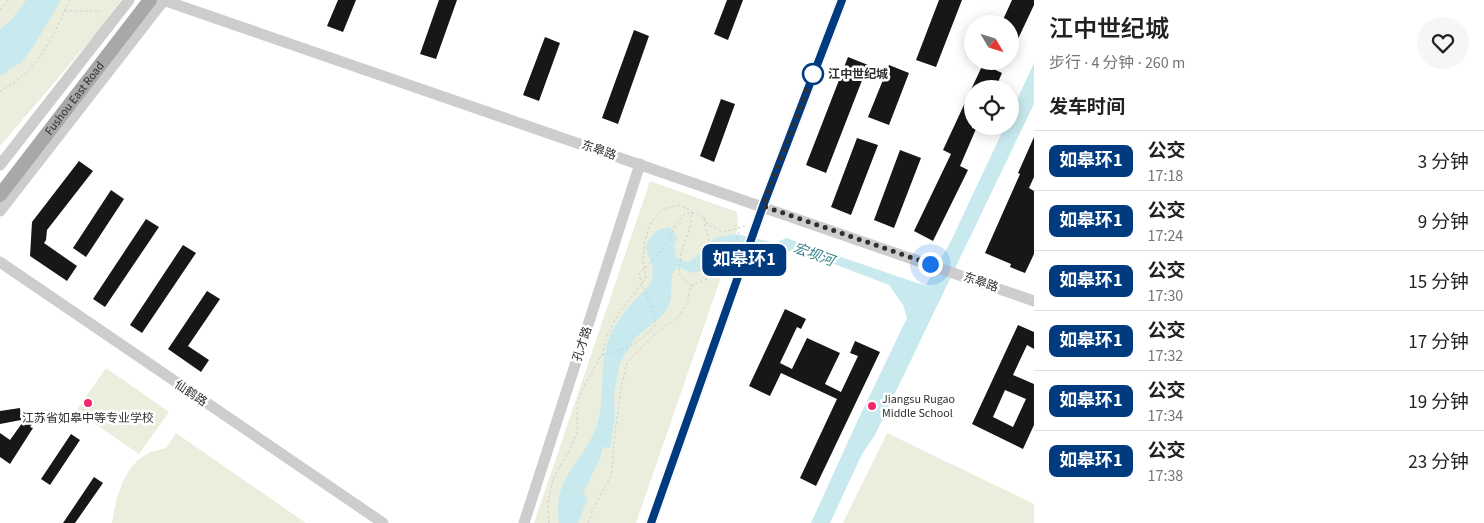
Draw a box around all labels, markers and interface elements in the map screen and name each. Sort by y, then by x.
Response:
text: 江中世纪城 [1049,12,1169,47]
north arrow [964,15,1019,70]
map controls [964,15,1019,135]
button: heart [1417,17,1469,69]
text: 步行 · 4 分钟 · 260 m [1049,52,1185,74]
street label: Fushou East Road [41,58,109,139]
marker: 江中世纪城 [802,63,824,85]
place label: 江中世纪城 [828,66,888,83]
button: locate [964,80,1019,135]
text: 发车时间 [1049,94,1125,121]
street label: 东皋路 [579,137,619,164]
text: 公交 [1148,138,1186,165]
text: 如皋环1 [1059,148,1123,173]
text: 3 分钟 [1418,149,1469,176]
text: 17:18 [1148,165,1183,187]
text: 公交 [1148,198,1186,225]
text: 如皋环1 [1059,208,1123,233]
text: 9 分钟 [1418,209,1469,236]
text: 17:24 [1148,225,1183,247]
water label: 宏坝河 [791,238,840,273]
line badge: 如皋环1 [709,244,779,276]
text: 如皋环1 [712,247,776,272]
your location [918,252,943,277]
text: 公交 [1148,258,1186,285]
text: 如皋环1 [1059,268,1123,293]
street label: 东皋路 [961,269,1001,296]
text: 15 分钟 [1408,269,1469,296]
text: 17:30 [1148,285,1183,307]
text: 公交 [1148,318,1186,345]
street label: 孔才路 [569,324,596,364]
text: 如皋环1 [1059,328,1123,353]
text: 17 分钟 [1408,329,1469,356]
text: 17:32 [1148,345,1183,367]
street label: 仙鹤路 [171,376,210,411]
text: 公交 [1148,378,1186,405]
text: 如皋环1 [1059,388,1123,413]
text: 19 分钟 [1408,389,1469,416]
place label: Jiangsu Rugao Middle School [882,391,955,422]
marker: 江苏省如皋中等专业学校 [82,397,94,409]
marker: Jiangsu Rugao Middle School [866,400,878,412]
text: 17:34 [1148,405,1183,427]
place label: 江苏省如皋中等专业学校 [22,410,154,427]
text: 公交 [1148,438,1186,465]
text: 如皋环1 [1059,448,1123,473]
text: 23 分钟 [1408,449,1469,476]
text: 17:38 [1148,465,1183,487]

